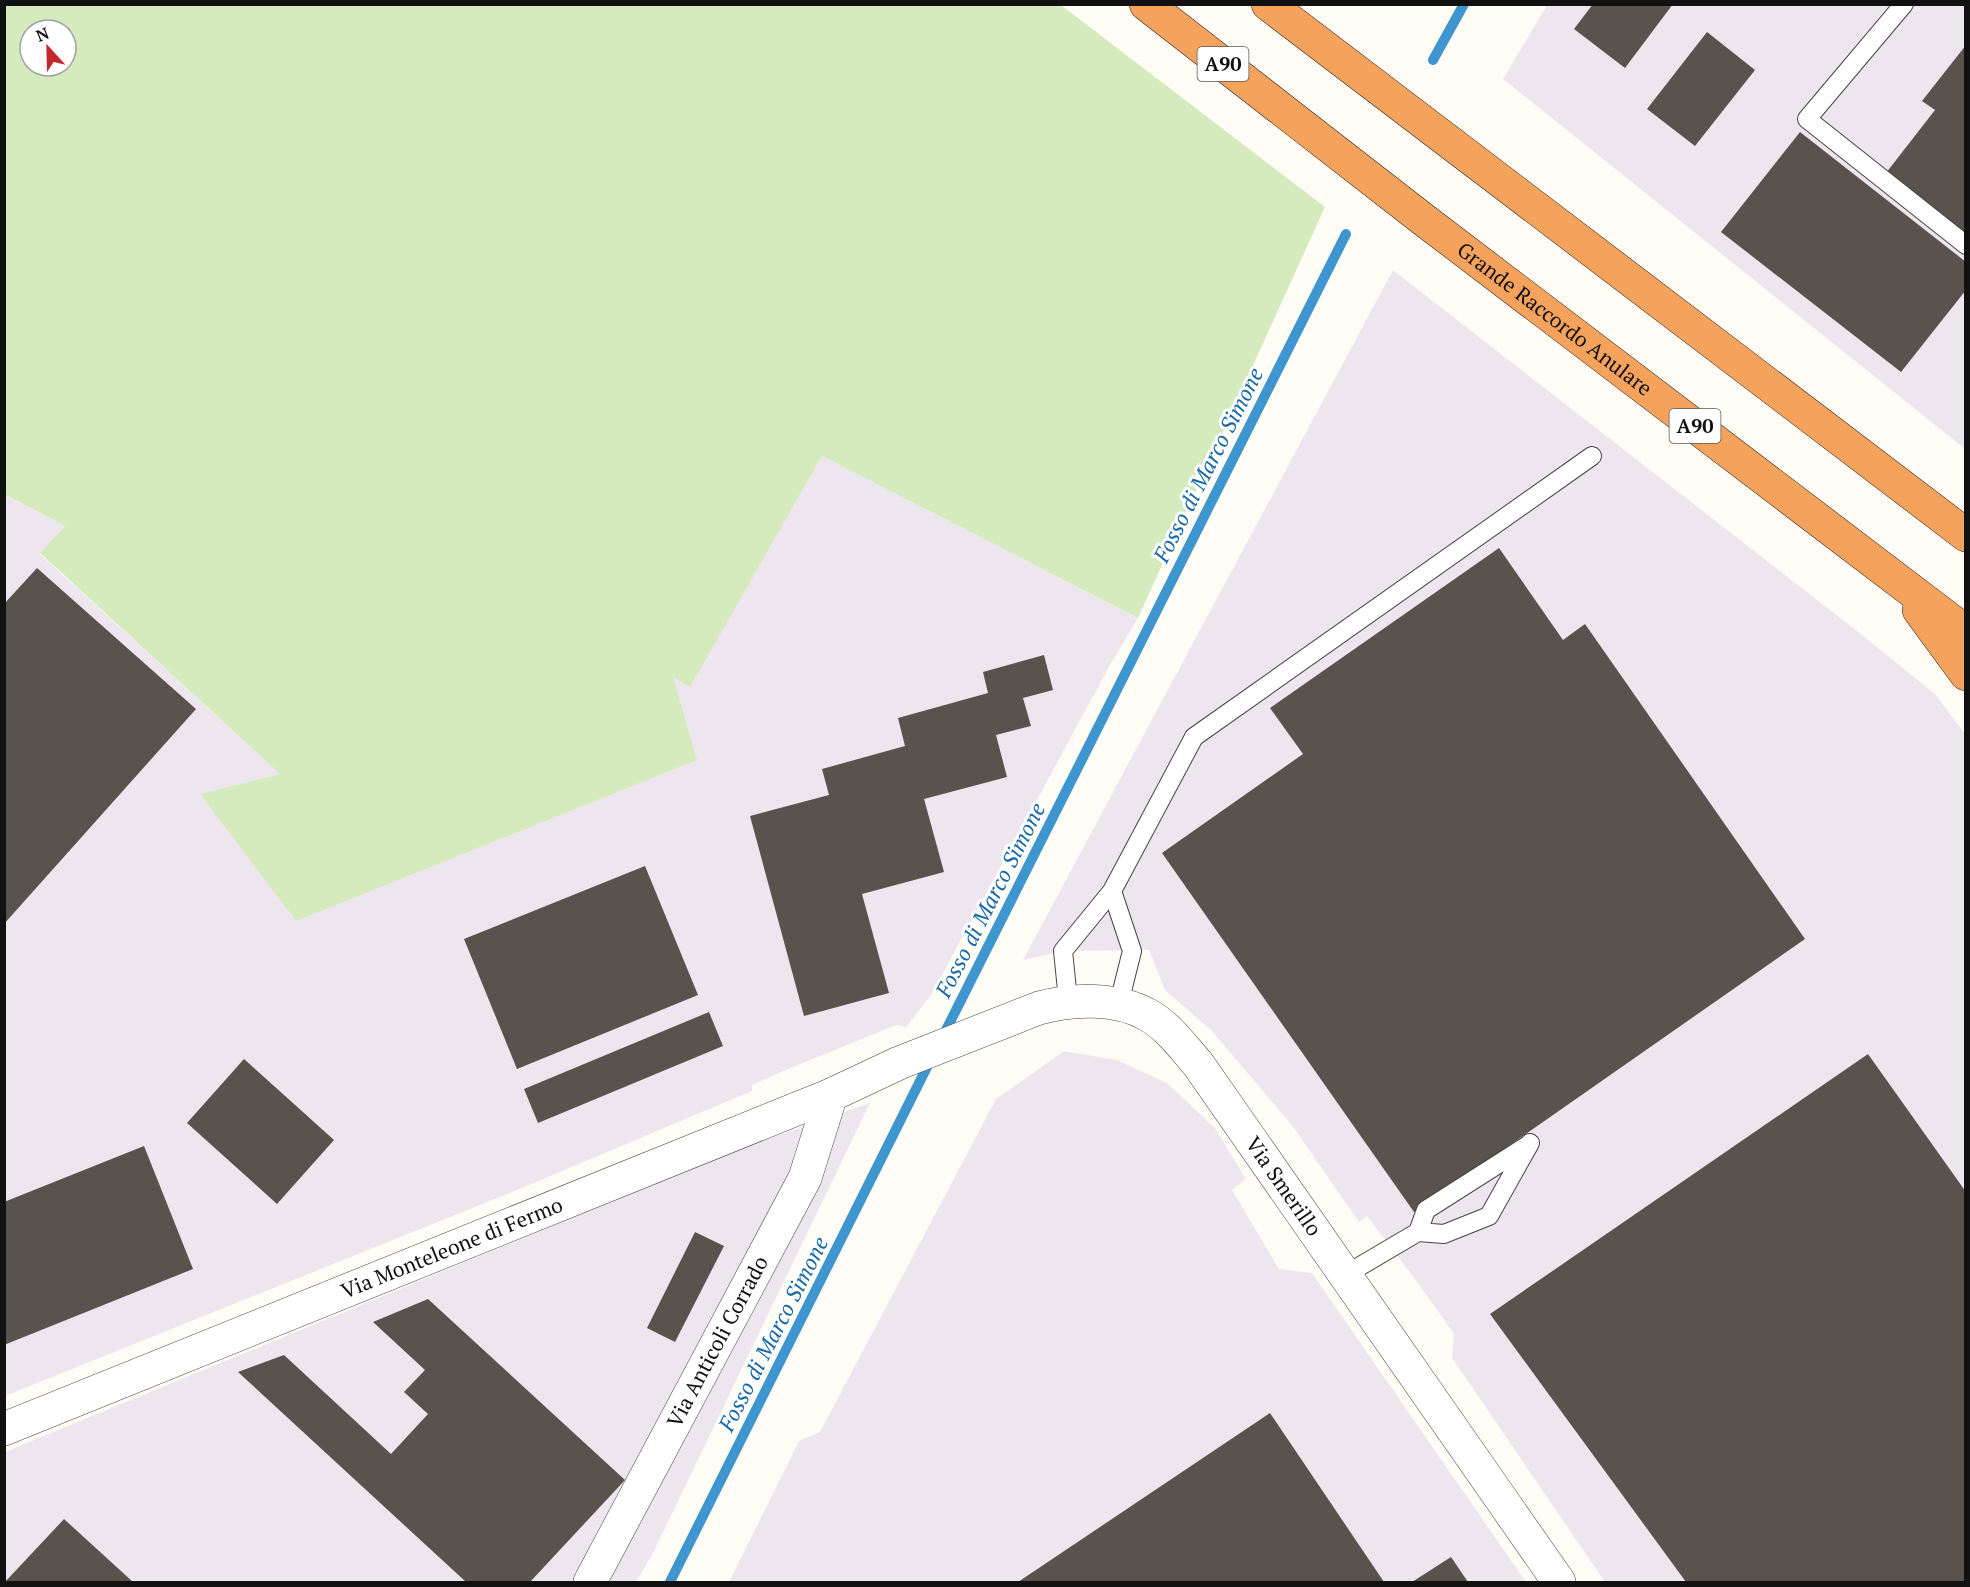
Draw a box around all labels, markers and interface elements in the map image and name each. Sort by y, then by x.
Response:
north arrow [18,18,78,78]
text: N [33,22,52,47]
road number: A90 [1198,47,1248,81]
street label: Grande Raccordo Anulare [1452,235,1658,402]
water label: Fosso di Marco Simone [1145,363,1269,568]
road number: A90 [1670,409,1720,443]
water label: Fosso di Marco Simone [927,798,1051,1003]
street label: Via Smerillo [1240,1131,1329,1241]
street label: Via Monteleone di Fermo [336,1190,566,1305]
water label: Fosso di Marco Simone [710,1232,834,1437]
street label: Via Anticoli Corrado [660,1251,774,1432]

